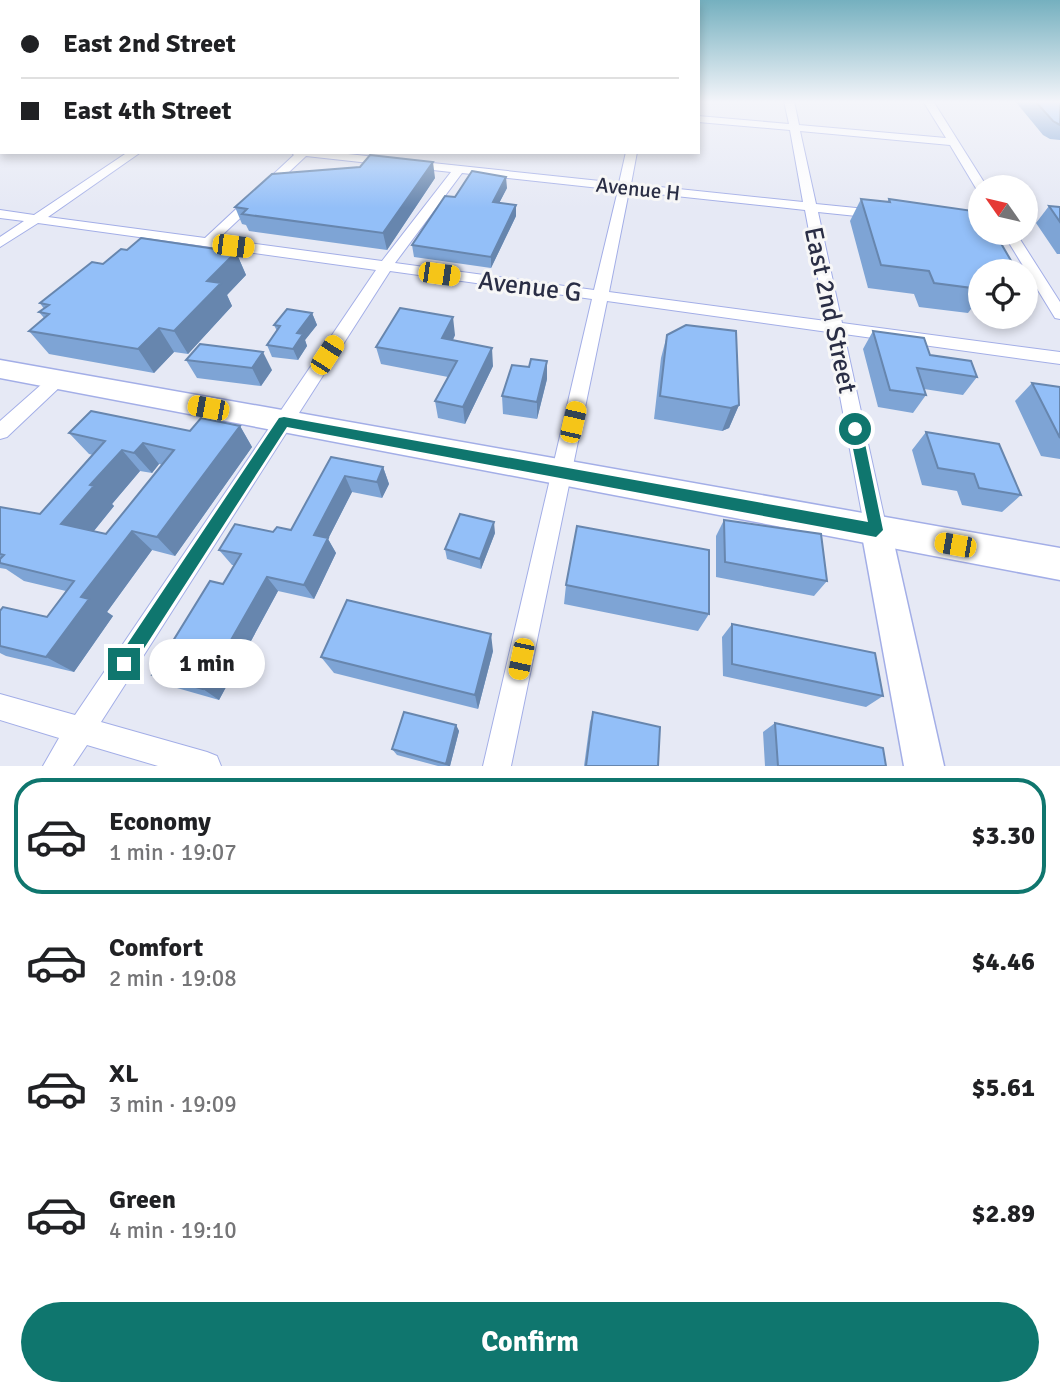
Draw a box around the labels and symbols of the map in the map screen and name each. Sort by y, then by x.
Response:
street label: Avenue H [595,172,681,206]
north arrow [968,175,1038,245]
street label: East 2nd Street [797,224,863,396]
car [211,233,256,259]
car [417,261,462,287]
street label: Avenue G [476,265,583,309]
car [307,332,348,378]
car [186,394,231,422]
car [559,399,588,445]
route start [839,413,871,445]
car [933,531,978,559]
car [507,636,536,682]
callout: 1 min [148,640,264,688]
route end [108,648,140,680]

